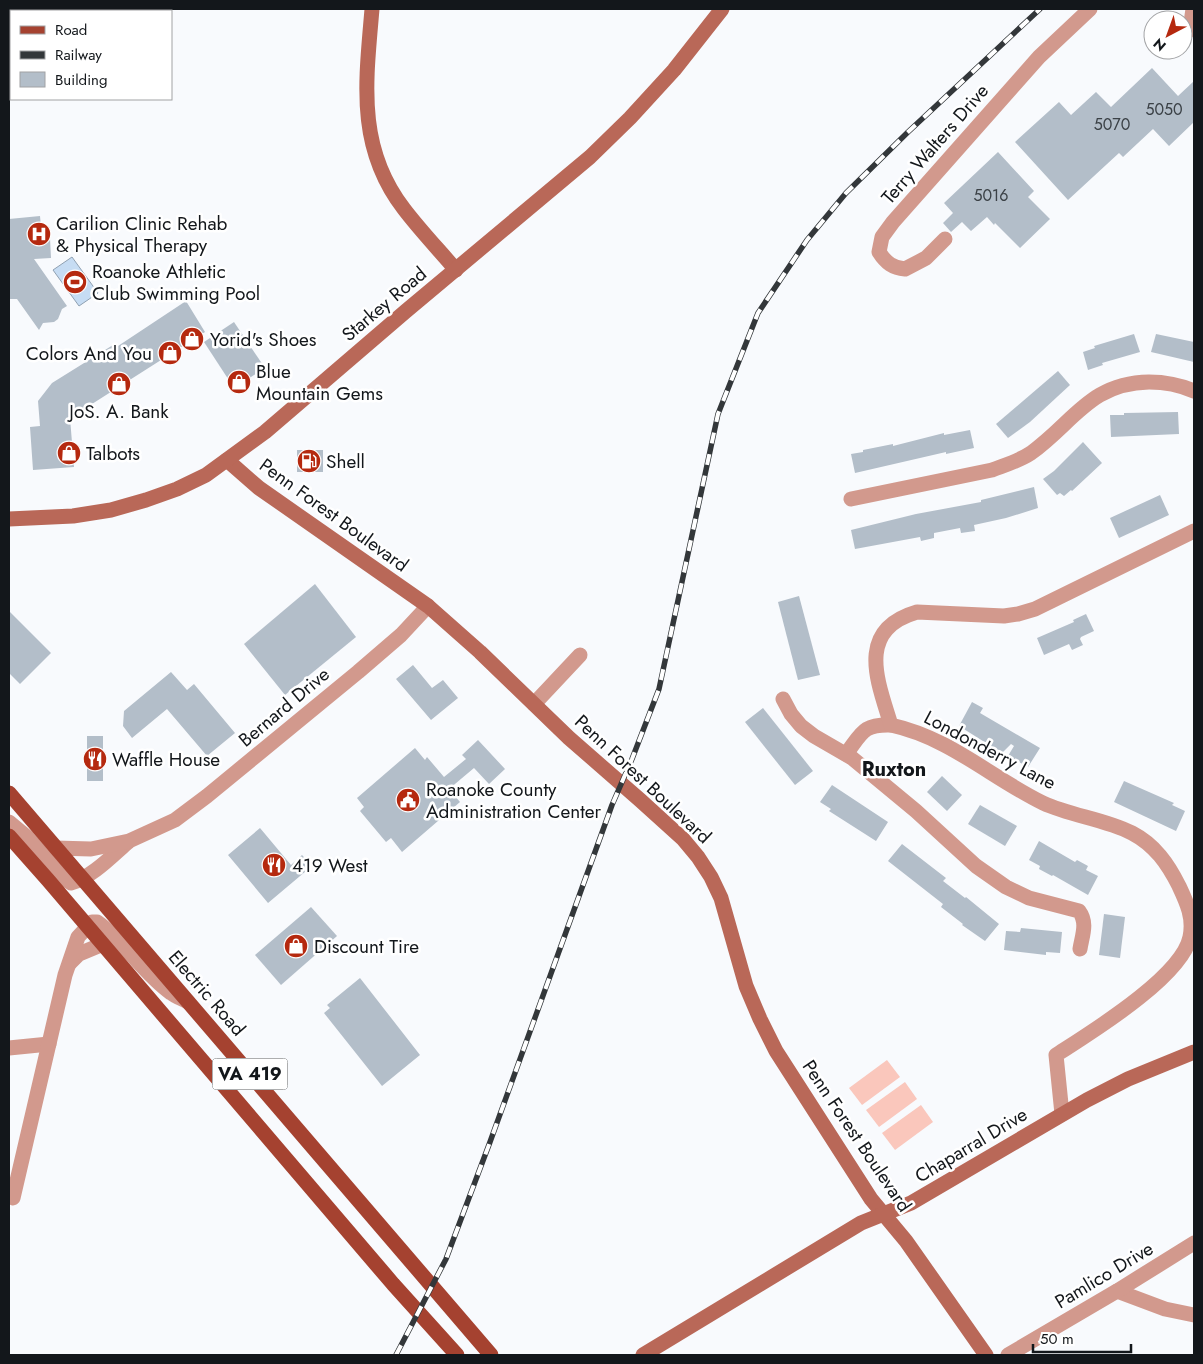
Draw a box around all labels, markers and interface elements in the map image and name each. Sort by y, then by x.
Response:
legend [10,10,172,100]
north arrow [1143,10,1193,60]
text: Road [55,19,87,41]
text: N [1149,34,1170,56]
text: Railway [55,44,102,66]
text: Building [55,69,107,91]
street label: Terry Walters Drive [875,78,995,210]
house number: 5050 [1145,98,1183,121]
house number: 5070 [1094,113,1130,136]
house number: 5016 [973,184,1009,207]
place label: Carilion Clinic Rehab & Physical Therapy [56,210,228,259]
hospital icon: Carilion Clinic Rehab & Physical Therapy [26,221,52,247]
place label: Roanoke Athletic Club Swimming Pool [92,258,260,307]
street label: Starkey Road [336,260,432,348]
sports icon: Roanoke Athletic Club Swimming Pool [62,269,88,295]
shop icon: Yorid's Shoes [179,326,205,352]
place label: Yorid's Shoes [210,326,317,353]
place label: Colors And You [26,340,152,367]
shop icon: Colors And You [157,340,183,366]
place label: Blue Mountain Gems [256,358,383,407]
shop icon: Blue Mountain Gems [226,369,252,395]
shop icon: JoS. A. Bank [106,371,132,397]
place label: JoS. A. Bank [66,398,169,425]
shop icon: Talbots [56,440,82,466]
place label: Talbots [86,440,140,467]
fuel station icon: Shell [296,448,322,474]
place label: Shell [326,448,365,475]
street label: Penn Forest Boulevard [254,452,414,578]
street label: Bernard Drive [233,661,335,753]
street label: Londonderry Lane [919,704,1061,796]
street label: Penn Forest Boulevard [569,708,717,850]
restaurant icon: Waffle House [82,746,108,772]
place label: Waffle House [112,746,220,773]
district label: Ruxton [862,755,926,784]
place label: Roanoke County Administration Center [426,776,602,825]
public building icon: Roanoke County Administration Center [395,787,421,813]
restaurant icon: 419 West [261,852,287,878]
place label: 419 West [292,852,368,879]
shop icon: Discount Tire [283,933,309,959]
place label: Discount Tire [314,933,419,960]
street label: Electric Road [162,944,252,1042]
street label: Penn Forest Boulevard [796,1055,918,1217]
road number: VA 419 [212,1058,288,1090]
street label: Chaparral Drive [910,1101,1032,1189]
street label: Pamlico Drive [1050,1235,1158,1315]
scale bar [1033,1322,1130,1354]
text: 50 m [1040,1328,1074,1350]

